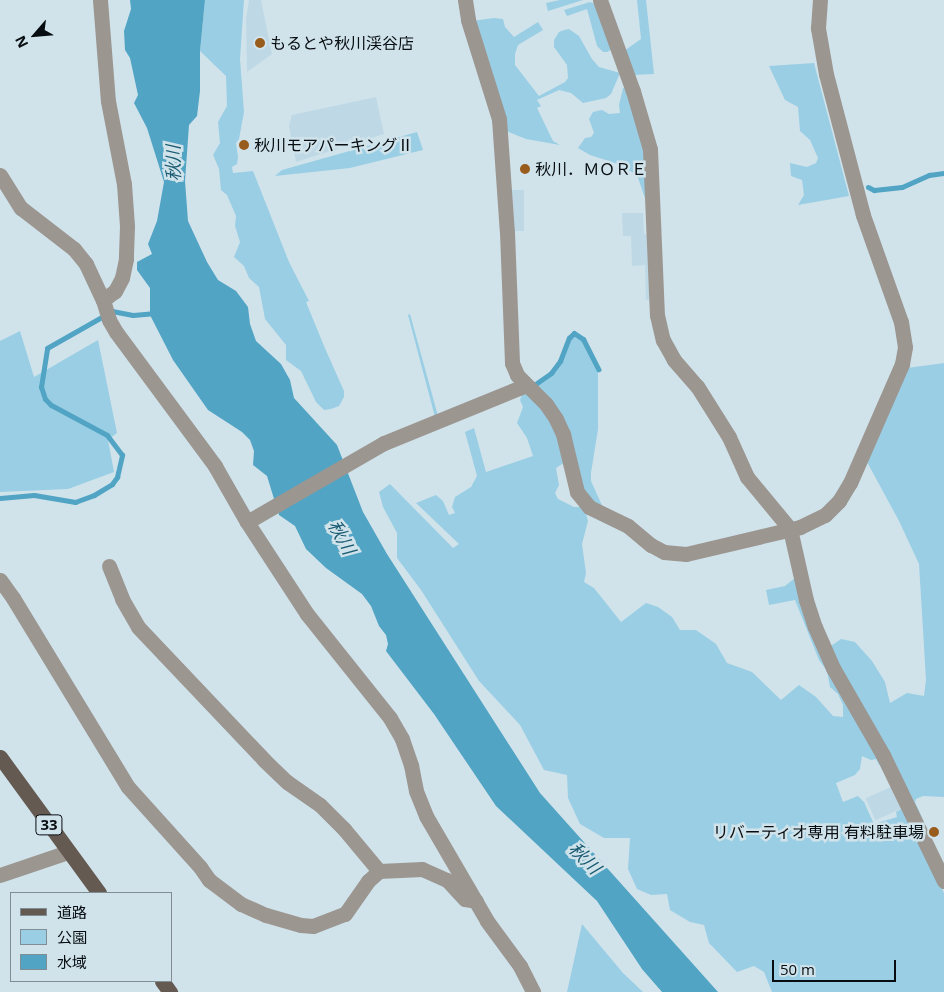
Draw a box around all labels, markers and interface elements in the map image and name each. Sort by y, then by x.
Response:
north arrow [10,10,60,60]
text: N [10,33,32,51]
place label: もるとや秋川渓谷店 [270,33,414,53]
marker: もるとや秋川渓谷店 [254,37,266,49]
place label: 秋川モアパーキングⅡ [254,135,414,155]
marker: 秋川モアパーキングⅡ [238,139,250,151]
water label: 秋川 [162,145,184,181]
place label: 秋川．ＭＯＲＥ [535,159,647,179]
marker: 秋川．ＭＯＲＥ [519,163,531,175]
water label: 秋川 [324,516,360,558]
road number: 33 [35,812,63,838]
place label: リバーティオ専用 有料駐車場 [712,822,924,842]
marker: リバーティオ専用 有料駐車場 [928,826,940,838]
water label: 秋川 [565,838,605,878]
legend [10,892,172,982]
text: 道路 [57,902,87,922]
text: 公園 [57,927,87,947]
scale bar [774,950,898,982]
text: 水域 [57,952,87,972]
text: 50 m [780,959,815,979]

